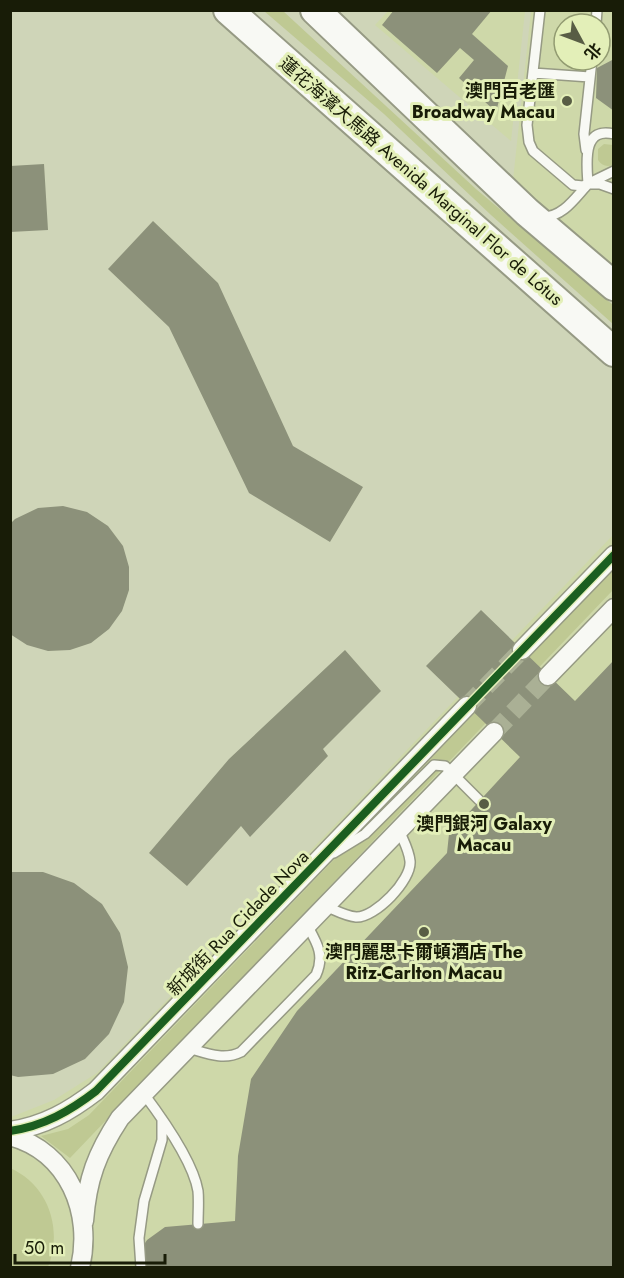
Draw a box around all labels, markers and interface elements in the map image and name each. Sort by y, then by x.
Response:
north arrow [552,12,612,72]
text: 北 [579,38,607,65]
street label: 蓮花海濱大馬路 Avenida Marginal Flor de Lótus [274,51,568,311]
place label: 澳門百老匯 Broadway Macau [412,78,555,125]
marker: 澳門百老匯 Broadway Macau [560,94,574,108]
marker: 澳門銀河 Galaxy Macau [477,797,491,811]
place label: 澳門銀河 Galaxy Macau [416,811,552,858]
street label: 新城街 Rua Cidade Nova [161,844,315,1002]
marker: 澳門麗思卡爾頓酒店 The Ritz-Carlton Macau [417,925,431,939]
place label: 澳門麗思卡爾頓酒店 The Ritz-Carlton Macau [325,939,523,986]
scale bar [15,1227,165,1265]
text: 50 m [24,1235,64,1261]

